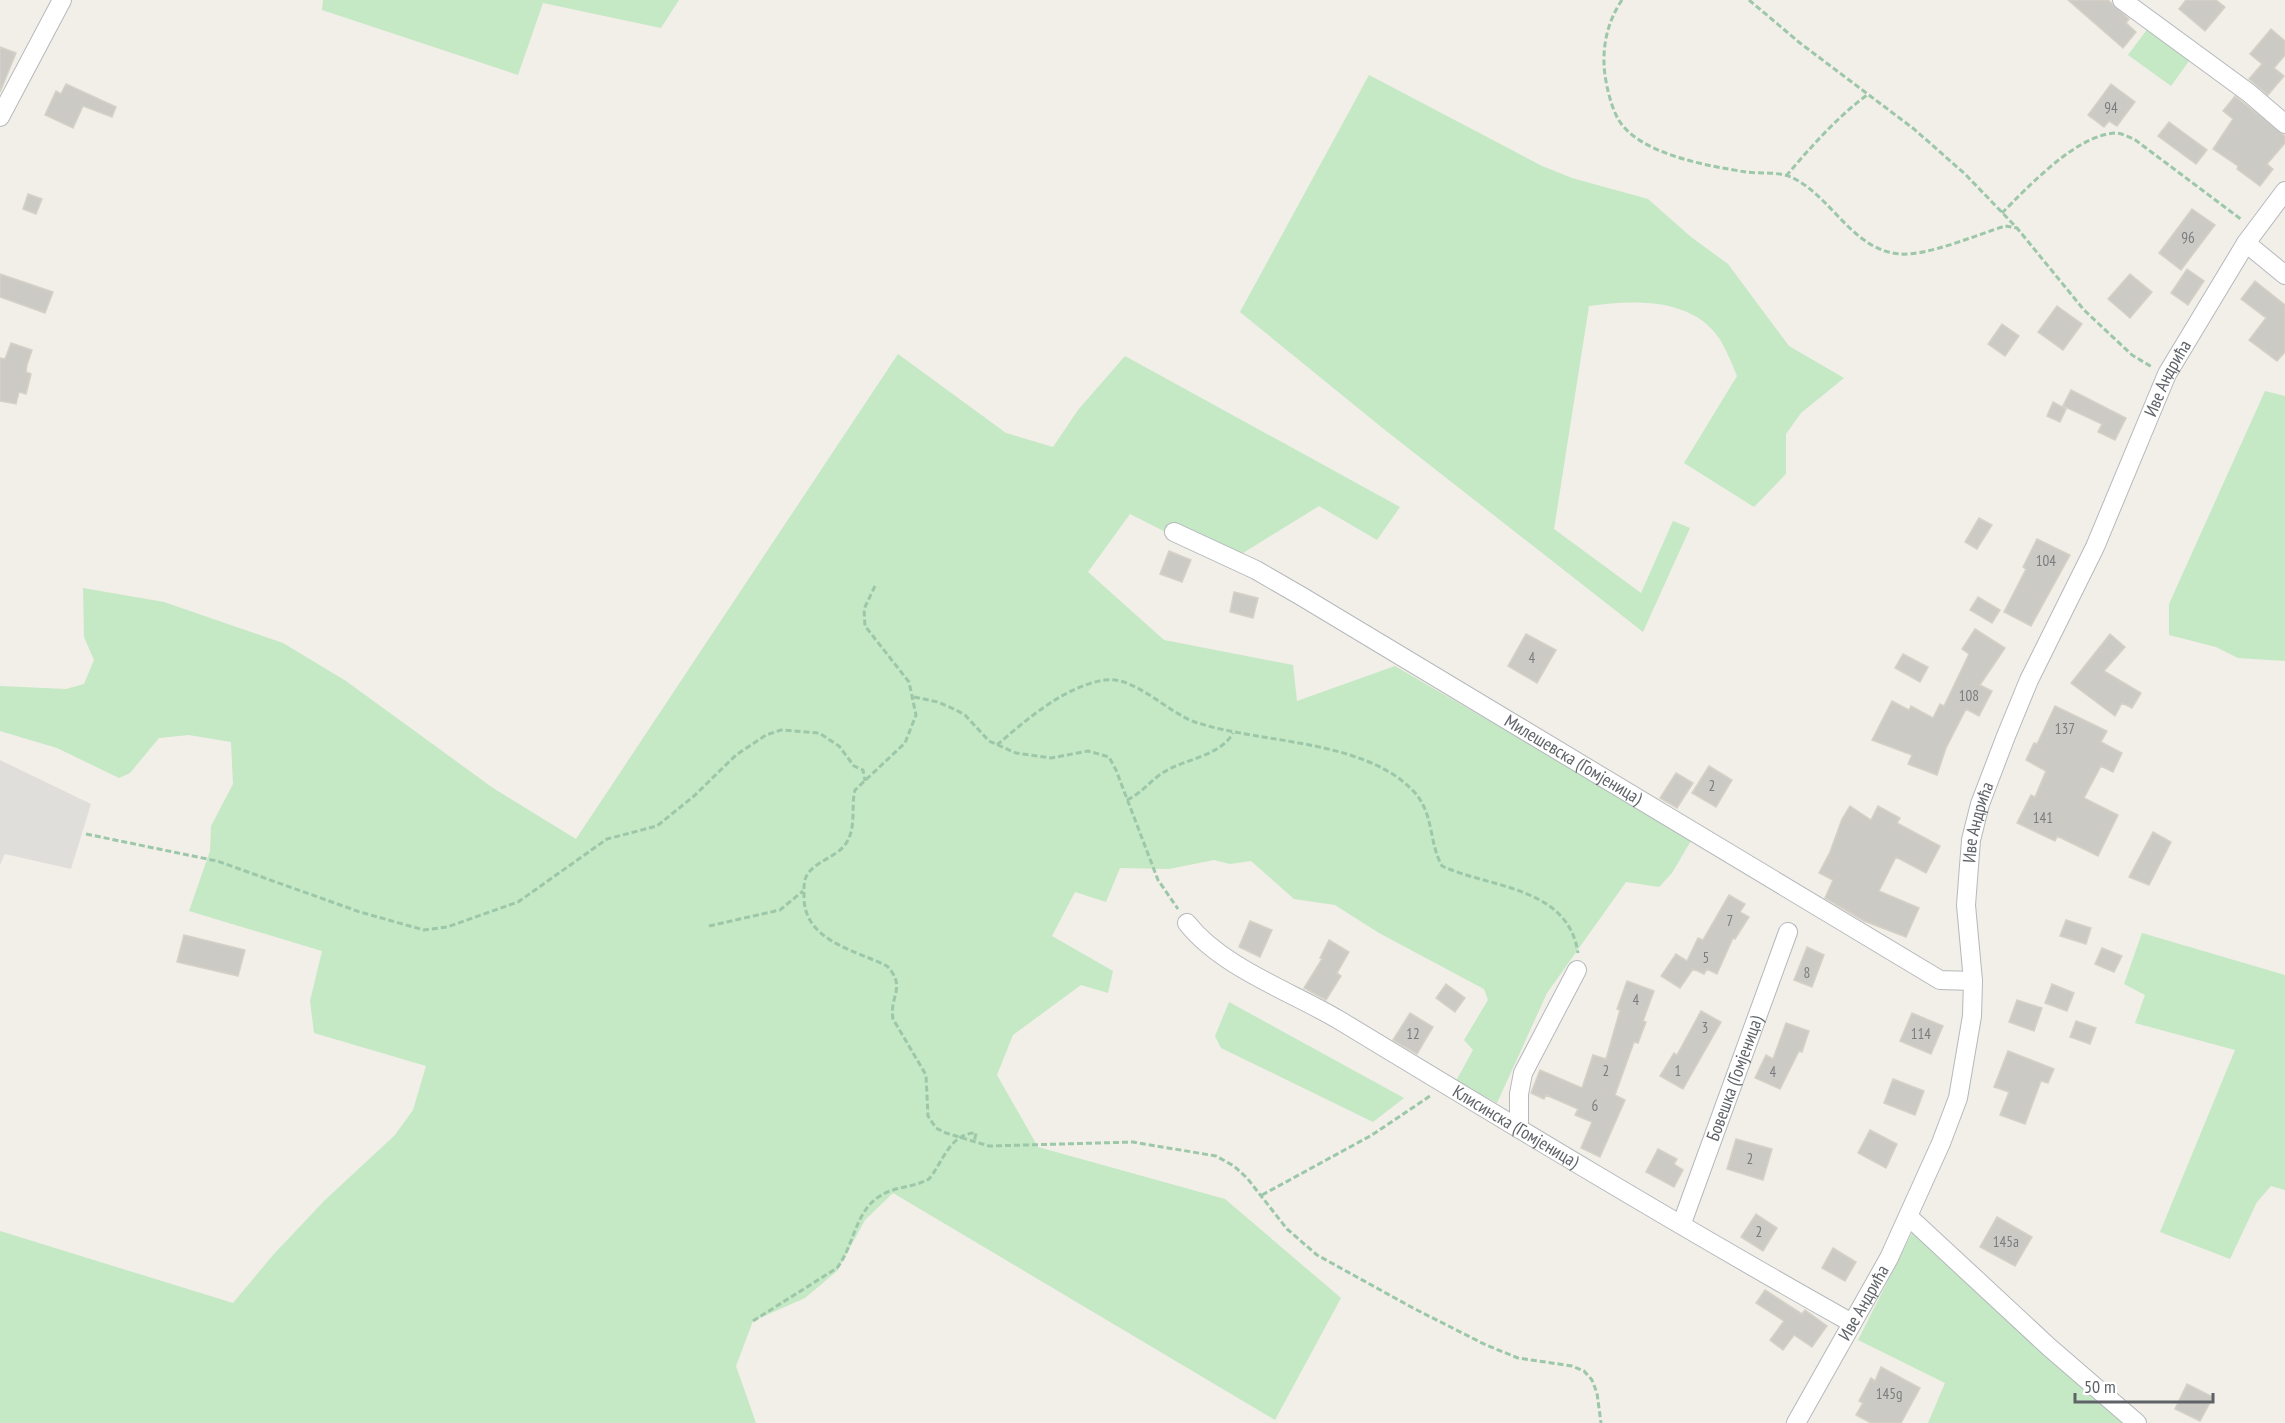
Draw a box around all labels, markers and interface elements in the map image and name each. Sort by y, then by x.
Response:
house number: 94 [2104,98,2118,117]
house number: 96 [2181,228,2195,247]
street label: Иве Андрића [2139,335,2196,420]
house number: 104 [2036,551,2056,570]
house number: 4 [1529,648,1536,667]
house number: 108 [1959,686,1979,705]
street label: Милешевска (Гомјеница) [1501,709,1647,810]
house number: 137 [2055,719,2075,738]
house number: 2 [1709,776,1715,795]
street label: Иве Андрића [1957,778,1998,864]
house number: 141 [2033,808,2053,827]
house number: 7 [1727,911,1733,930]
house number: 5 [1703,948,1709,967]
house number: 8 [1804,963,1810,982]
house number: 4 [1633,990,1640,1009]
street label: Бовешка (Гомјеница) [1701,1012,1768,1144]
house number: 3 [1702,1018,1708,1037]
house number: 12 [1406,1024,1420,1043]
house number: 114 [1911,1024,1931,1043]
house number: 2 [1603,1061,1609,1080]
house number: 1 [1675,1061,1681,1080]
house number: 4 [1770,1062,1777,1081]
street label: Клисинска (Гомјеница) [1449,1080,1584,1173]
house number: 6 [1592,1096,1599,1115]
house number: 2 [1747,1149,1753,1168]
house number: 2 [1756,1222,1762,1241]
house number: 145a [1993,1232,2019,1251]
street label: Иве Андрића [1833,1261,1894,1344]
scale bar [2075,1366,2213,1404]
text: 50 m [2084,1375,2116,1398]
house number: 145g [1876,1384,1902,1403]

